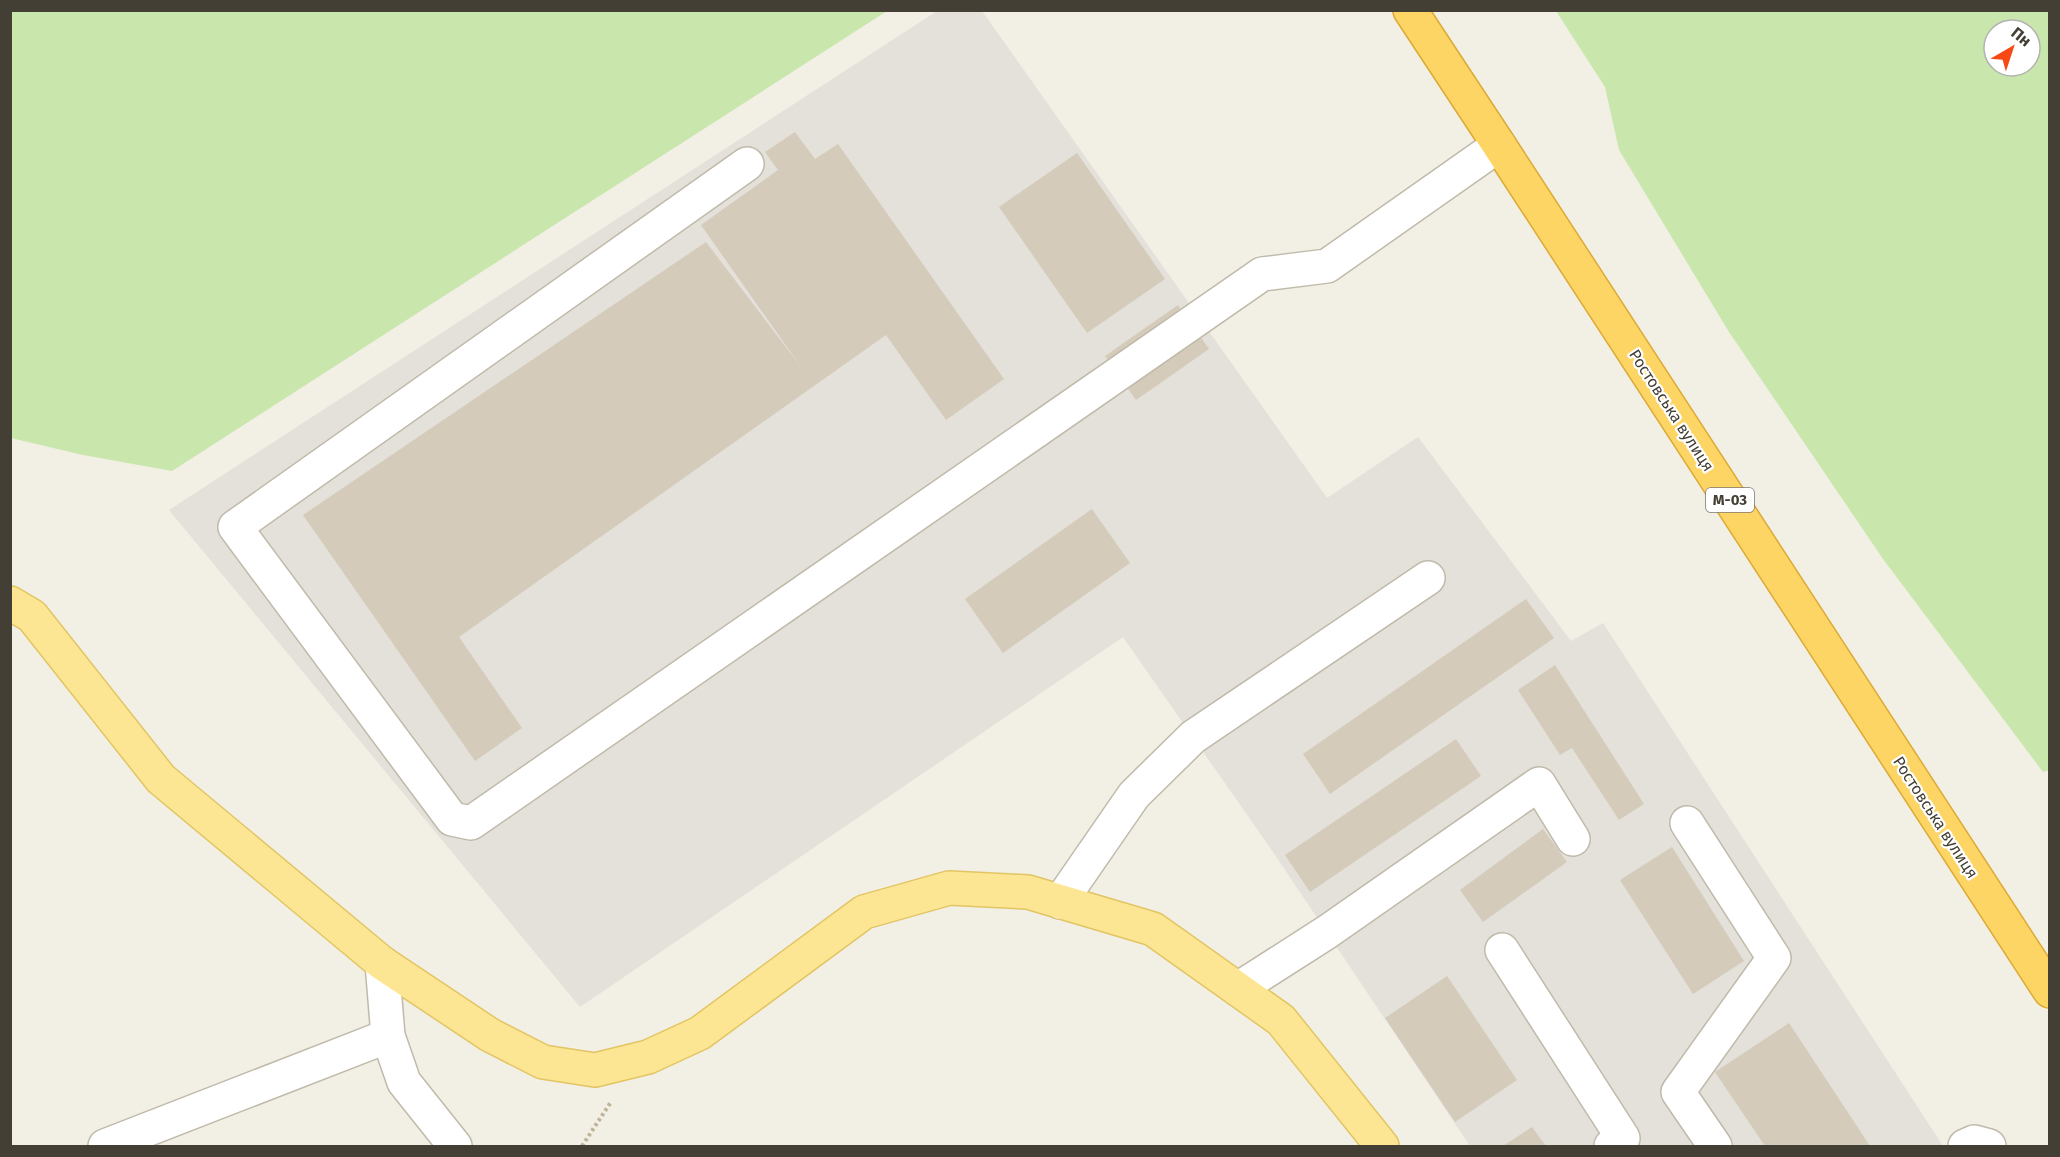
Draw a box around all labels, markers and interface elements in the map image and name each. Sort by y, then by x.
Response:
north arrow [1982,18,2042,78]
text: Пн [2007,23,2035,50]
street label: Ростовська вулиця [1625,346,1718,475]
road number: М-03 [1706,488,1754,512]
street label: Ростовська вулиця [1889,753,1982,882]

